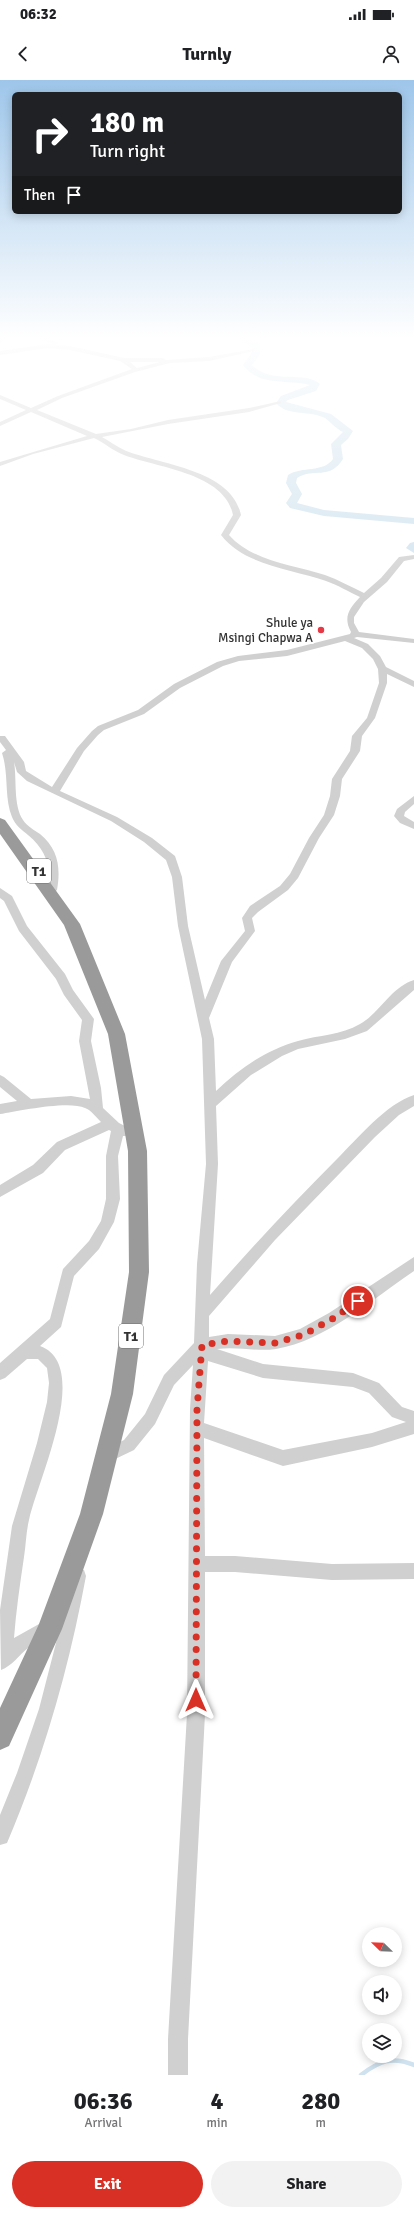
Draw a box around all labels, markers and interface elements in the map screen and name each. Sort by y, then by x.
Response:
text: 06:32 [20,5,57,23]
icon: back [12,43,34,65]
text: Turnly [183,43,231,65]
icon: person [380,43,402,65]
text: 180 m [90,106,164,140]
icon: right [24,108,76,160]
text: Turn right [90,140,165,162]
icon: arrive [63,184,85,206]
text: Then [24,186,55,204]
place label: Shule ya Msingi Chapwa A [218,615,313,646]
marker: Shule ya Msingi Chapwa A [316,625,326,635]
road number: T1 [27,859,51,883]
pin [341,1284,375,1318]
icon: arrive [347,1290,369,1312]
road number: T1 [119,1324,143,1348]
position arrow [175,1679,217,1721]
north arrow [362,1927,402,1967]
map controls [362,1927,402,2063]
button: sound [362,1975,402,2015]
button: layers [362,2023,402,2063]
text: 06:36 [74,2086,133,2116]
text: 4 [211,2086,223,2116]
text: 280 [301,2086,340,2116]
text: Arrival [85,2115,122,2131]
text: min [207,2115,228,2131]
text: m [316,2115,326,2131]
button: Exit [12,2161,203,2207]
button: Share [211,2161,402,2207]

